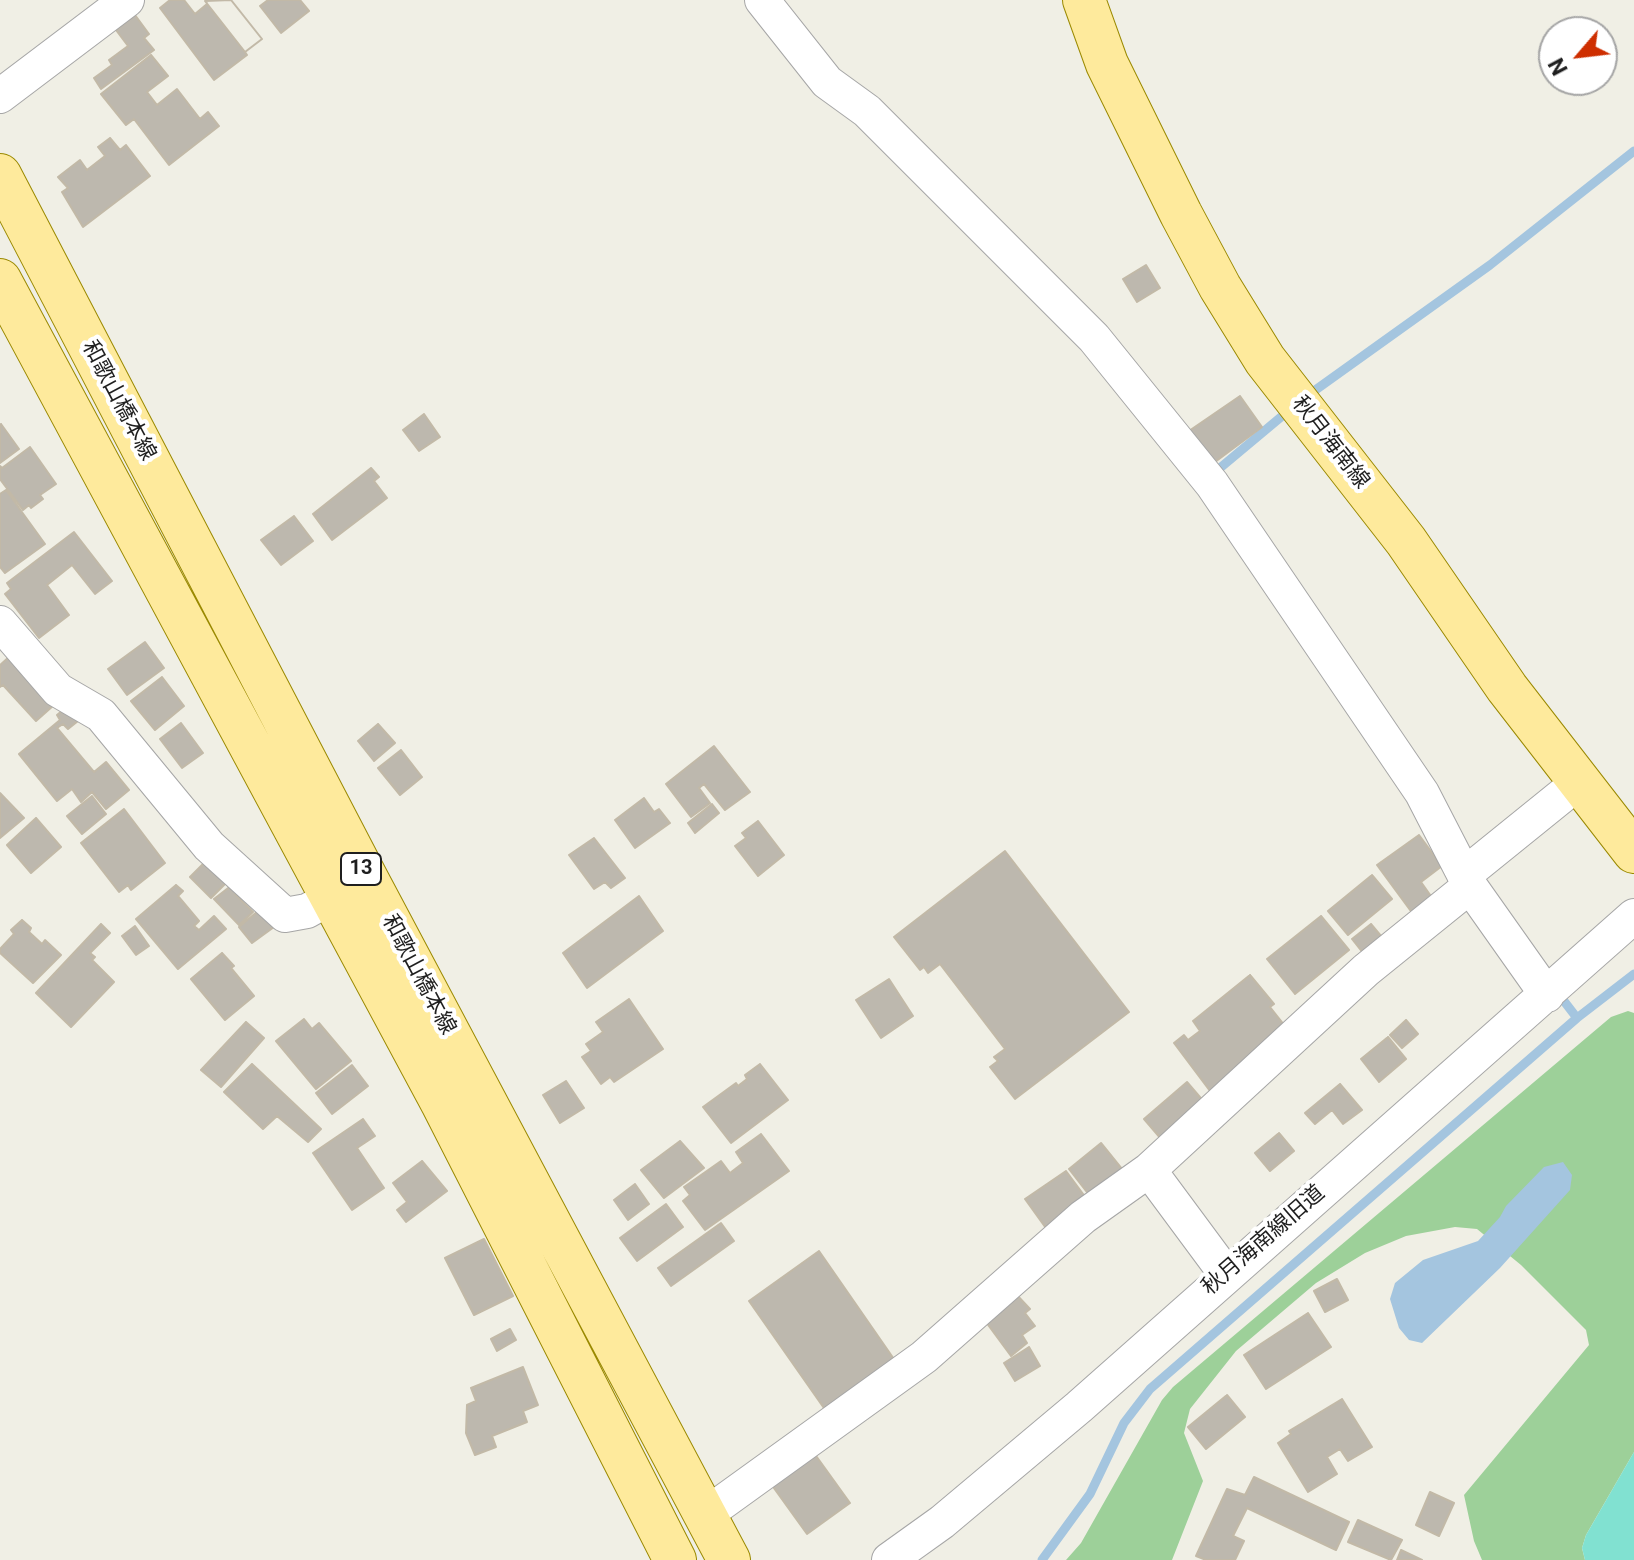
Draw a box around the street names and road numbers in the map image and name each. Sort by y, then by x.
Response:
street label: 和歌山橋本線 [75,337,161,465]
street label: 秋月海南線 [1286,392,1374,494]
road number: 13 [341,853,381,885]
street label: 和歌山橋本線 [375,911,461,1039]
street label: 秋月海南線旧道 [1197,1181,1331,1301]

